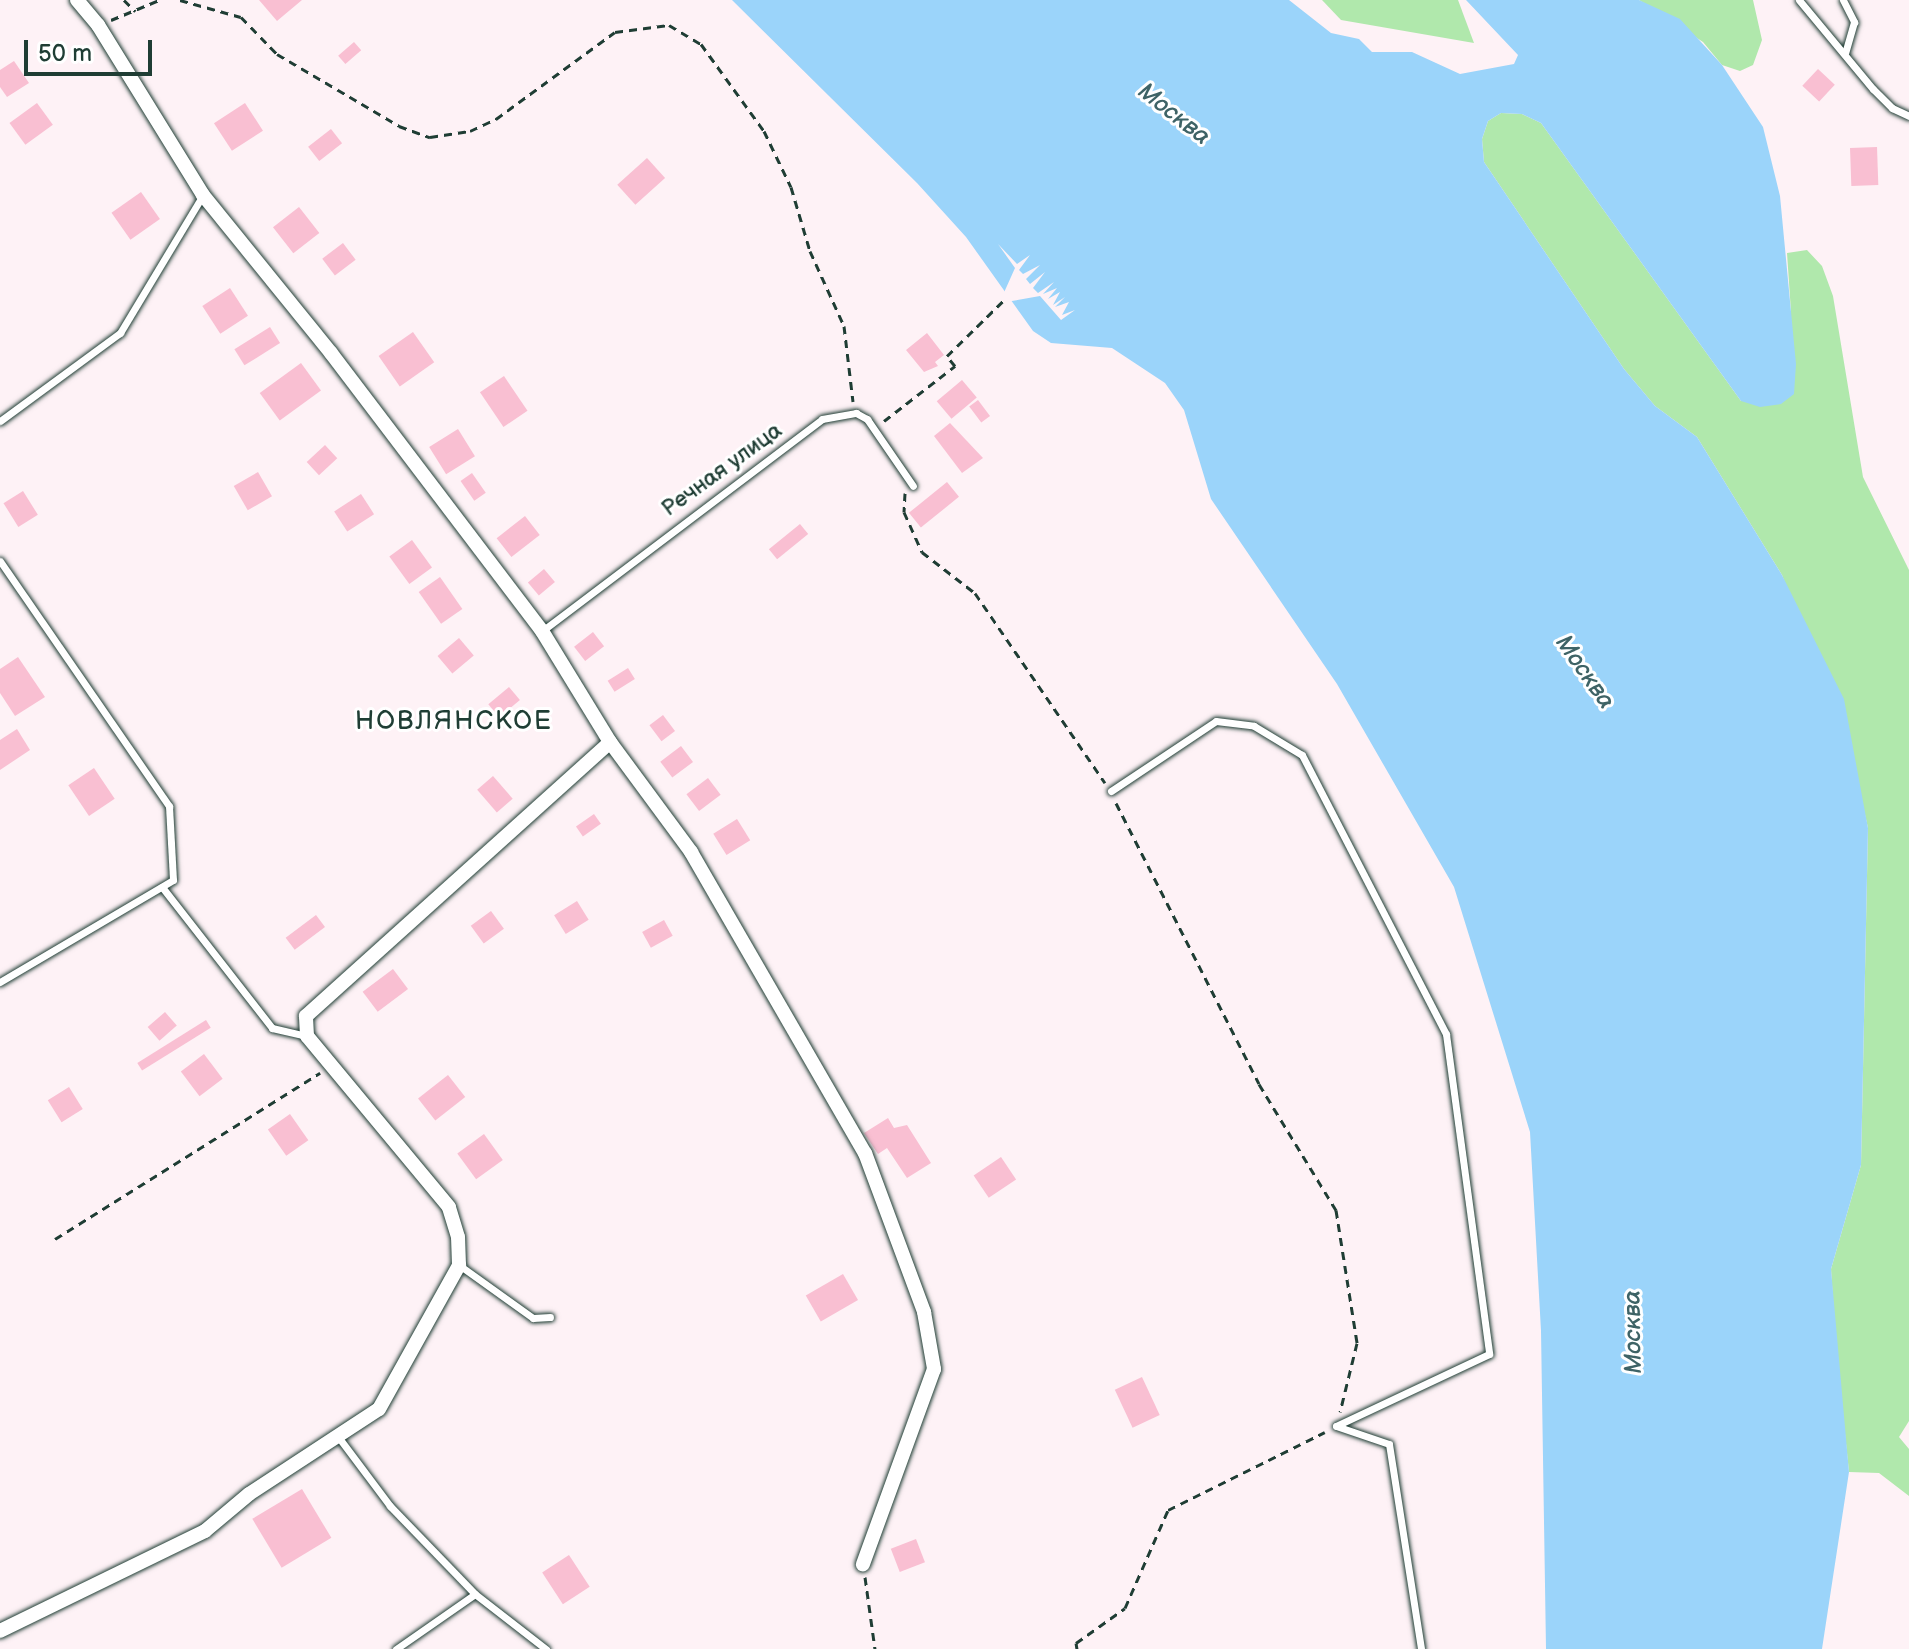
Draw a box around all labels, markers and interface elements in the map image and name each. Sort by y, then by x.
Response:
scale bar [28,24,156,74]
text: 50 m [38,39,92,68]
water label: Москва [1132,77,1216,151]
street label: Речная улица [657,418,787,522]
water label: Москва [1549,629,1621,715]
district label: НОВЛЯНСКОЕ [355,706,553,738]
water label: Москва [1618,1290,1648,1374]

